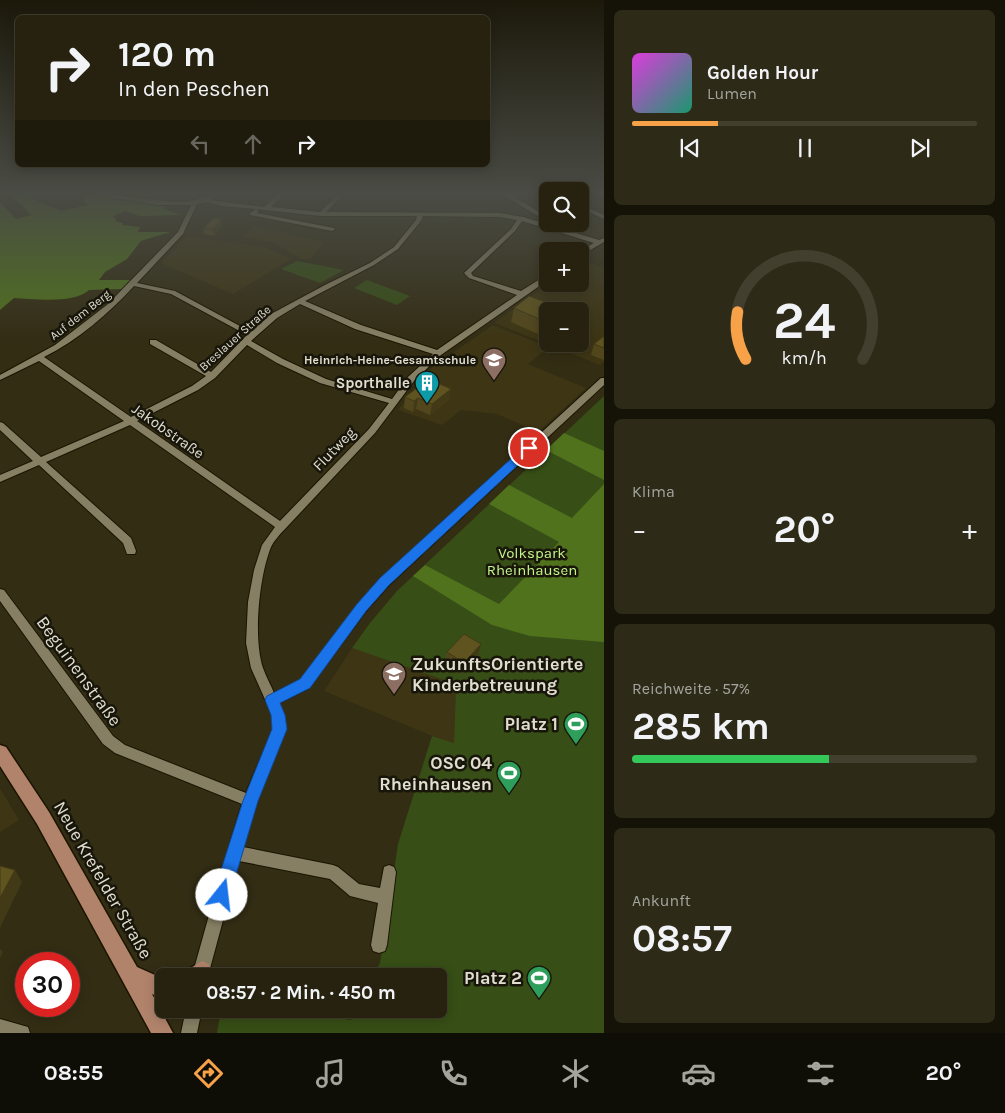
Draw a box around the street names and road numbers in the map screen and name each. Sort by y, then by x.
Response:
street label: Auf dem Berg [47,287,113,343]
street label: Breslauer Straße [196,302,274,374]
street label: Jakobstraße [128,400,208,462]
street label: Flutweg [309,423,360,475]
street label: Beguinenstraße [32,612,126,730]
street label: Neue Krefelder Straße [49,797,157,963]

